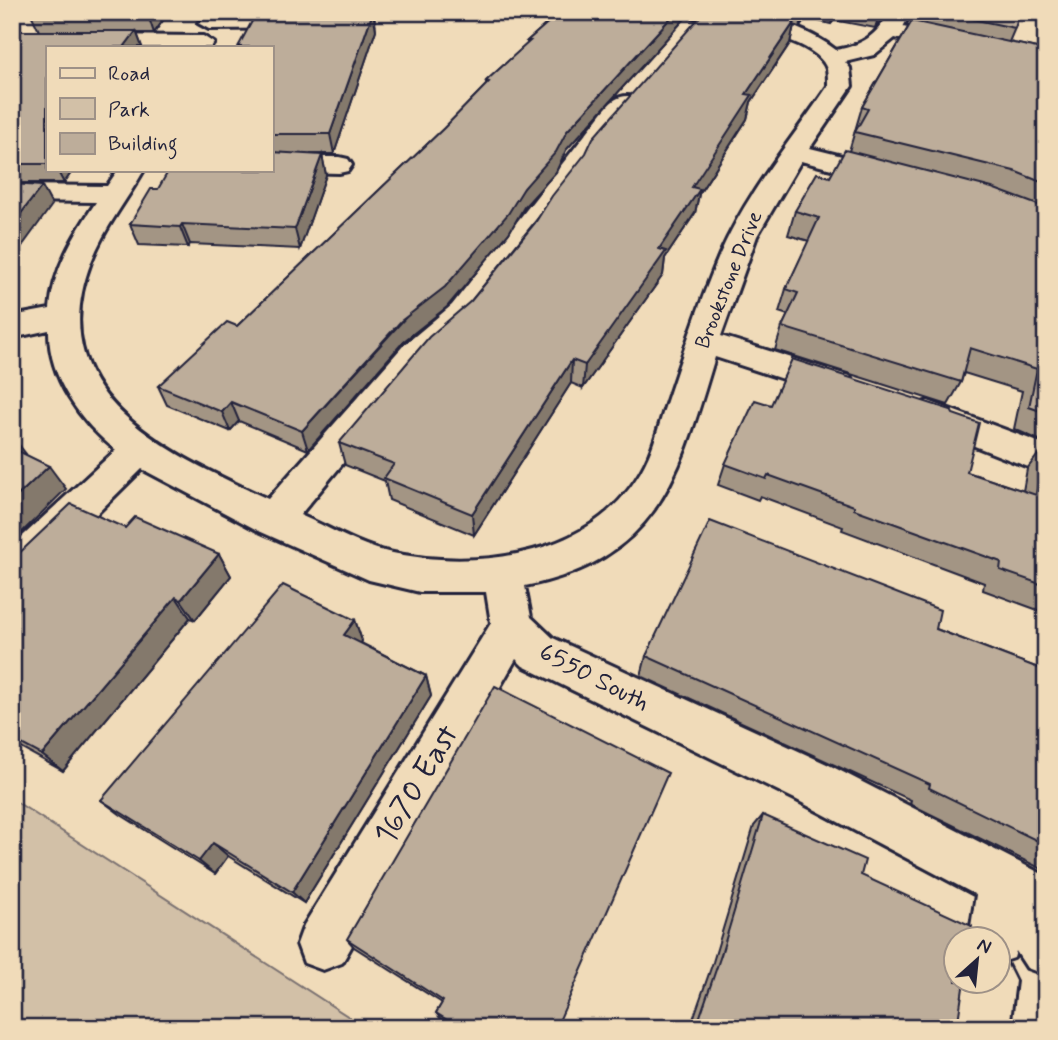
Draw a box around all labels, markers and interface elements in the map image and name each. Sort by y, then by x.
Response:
legend [46,46,273,172]
text: Road [108,60,150,88]
text: Park [108,96,150,124]
text: Building [108,130,178,160]
street label: Brookstone Drive [689,207,769,353]
street label: 6550 South [533,636,655,720]
street label: 1670 East [365,717,469,853]
north arrow [942,925,1012,995]
text: N [973,932,995,960]

